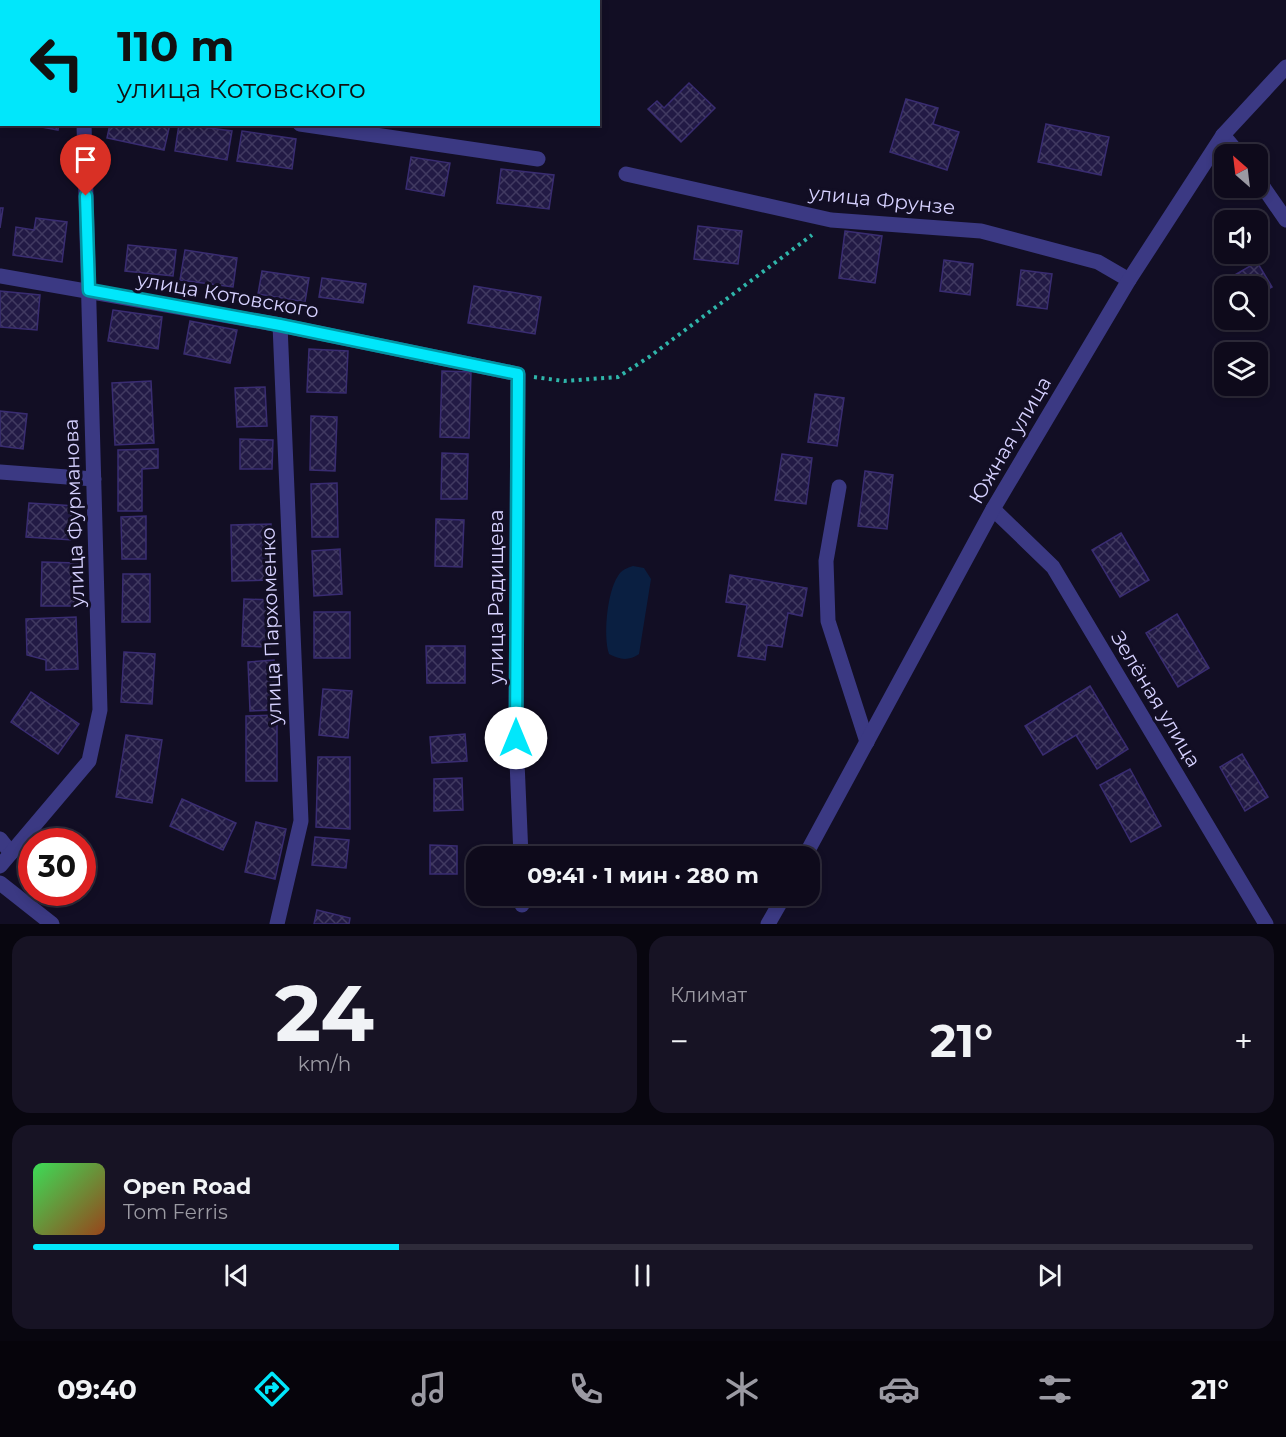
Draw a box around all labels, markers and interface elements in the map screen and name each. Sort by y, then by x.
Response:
text: 110 m [117,20,234,72]
icon: left [18,24,96,102]
text: улица Котовского [117,72,366,105]
pin [60,134,111,196]
icon: arrive [69,143,102,176]
north arrow [1214,144,1268,198]
map controls [1214,144,1268,396]
street label: улица Фрунзе [807,180,956,220]
button: sound [1214,210,1268,264]
street label: улица Котовского [134,267,321,323]
button: search [1214,276,1268,330]
button: layers [1214,342,1268,396]
street label: Южная улица [964,372,1056,508]
street label: улица Фурманова [59,418,89,609]
street label: улица Радищева [484,510,508,685]
street label: улица Пархоменко [256,527,286,726]
street label: Зелёная улица [1106,627,1206,771]
position arrow [484,706,548,770]
speed limit sign: 30 [18,828,96,906]
text: 09:41 · 1 мин · 280 m [527,862,759,889]
text: 24 [275,965,374,1061]
text: Климат [670,983,747,1007]
text: 21° [930,1013,993,1068]
text: − [670,1021,689,1061]
text: + [1234,1021,1253,1061]
text: km/h [298,1052,351,1076]
text: Open Road [123,1173,251,1200]
text: Tom Ferris [123,1200,228,1224]
icon: previous [220,1259,253,1292]
icon: pause [626,1259,659,1292]
icon: next [1033,1259,1066,1292]
icon: directions [251,1368,293,1410]
icon: music [408,1368,450,1410]
icon: phone [565,1368,607,1410]
icon: climate [721,1368,763,1410]
icon: car [878,1368,920,1410]
icon: filters [1034,1368,1076,1410]
text: 09:40 [57,1373,137,1406]
text: 21° [1191,1373,1229,1406]

